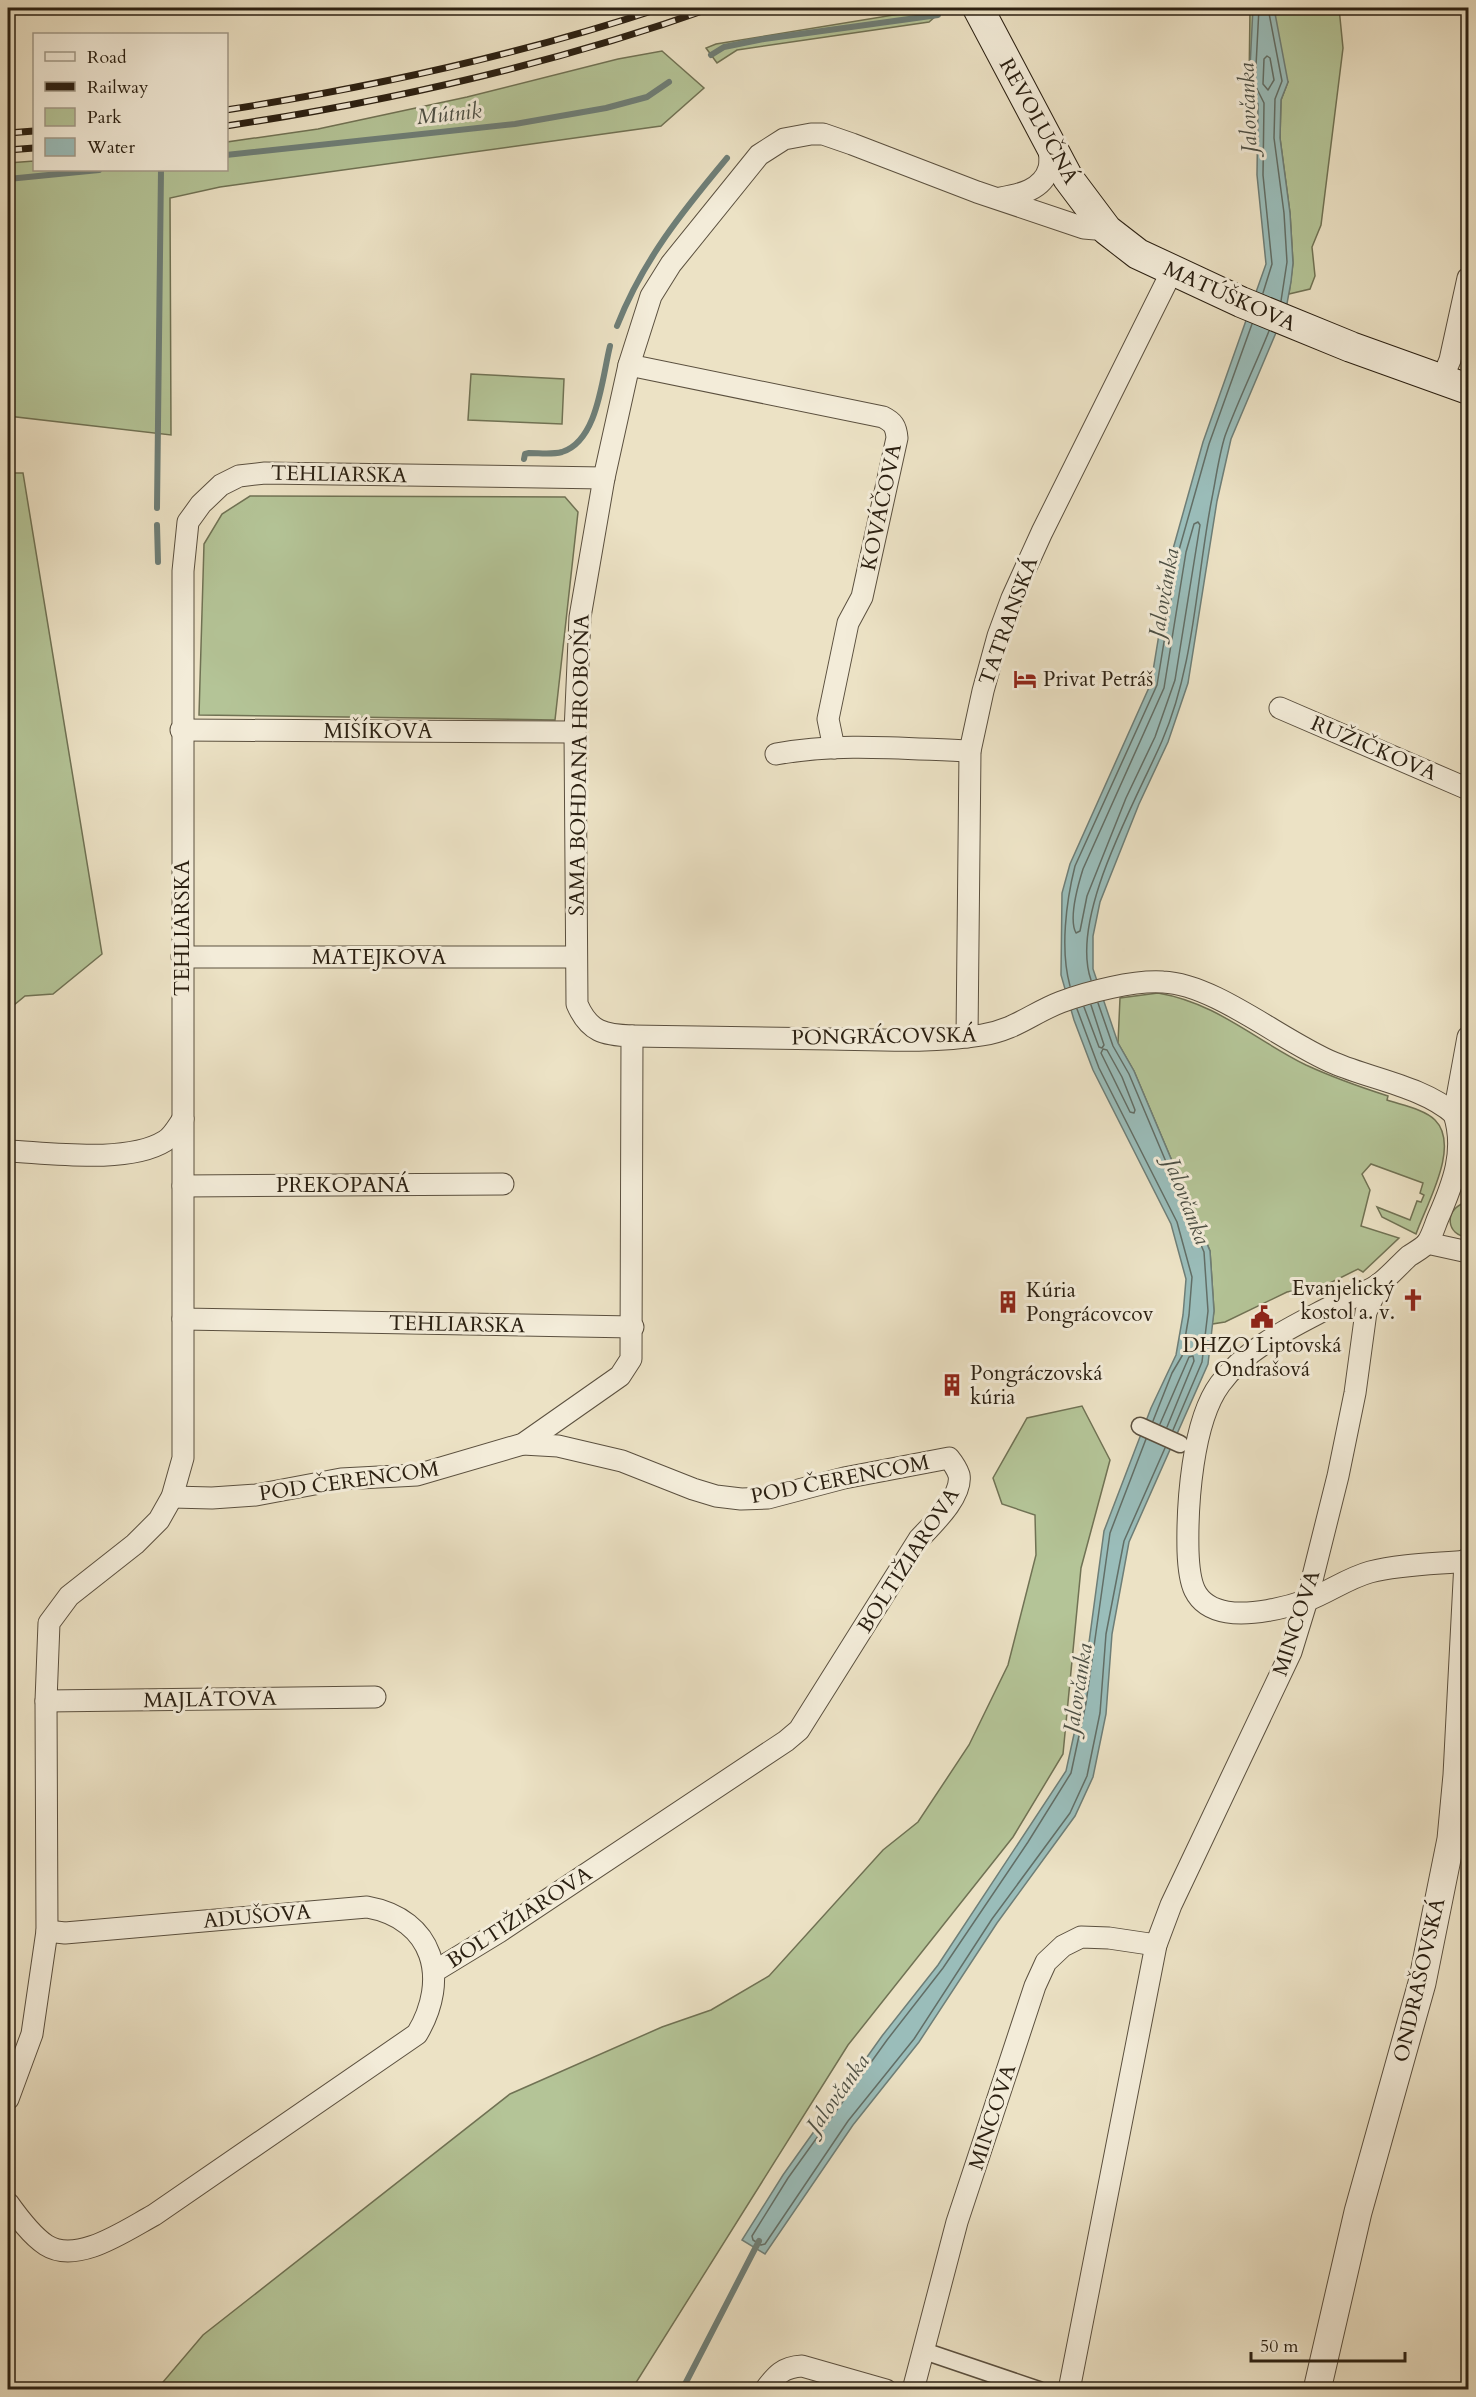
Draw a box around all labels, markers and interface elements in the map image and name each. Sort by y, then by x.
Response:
legend [33,33,228,171]
text: Road [87,45,127,70]
street label: REVOLUČNÁ [992,53,1086,189]
water label: Jalovčanka [1231,62,1265,159]
text: Railway [87,75,149,100]
water label: Mútnik [415,96,483,132]
text: Park [87,105,122,130]
text: Water [86,135,136,160]
street label: MATÚŠKOVA [1159,253,1301,339]
street label: KOVÁČOVA [853,441,909,573]
street label: TEHLIARSKA [271,459,407,490]
water label: Jalovčanka [1140,546,1187,645]
street label: TATRANSKÁ [972,553,1045,689]
street label: SAMA BOHDANA HROBOŇA [561,614,597,916]
place label: Privat Petráš [1043,665,1153,694]
hotel icon: Privat Petráš [1012,666,1038,692]
street label: RUŽIČKOVA [1306,708,1442,788]
street label: MIŠÍKOVA [324,716,432,746]
street label: TEHLIARSKA [168,860,197,996]
street label: MATEJKOVA [312,943,446,972]
street label: PONGRÁCOVSKÁ [791,1020,977,1053]
water label: Jalovčanka [1155,1149,1217,1249]
street label: PREKOPANÁ [276,1171,410,1200]
place label: Evanjelický kostol a. v. [1292,1274,1395,1327]
place label: Kúria Pongrácovcov [1026,1276,1154,1329]
church icon: Evanjelický kostol a. v. [1400,1287,1426,1313]
building icon: Kúria Pongrácovcov [995,1289,1021,1315]
public building icon: DHZO Liptovská Ondrašová [1249,1304,1275,1330]
street label: TEHLIARSKA [389,1309,525,1340]
place label: DHZO Liptovská Ondrašová [1182,1331,1342,1384]
place label: Pongráczovská kúria [970,1359,1102,1412]
building icon: Pongráczovská kúria [939,1372,965,1398]
street label: POD ČERENCOM [748,1447,932,1511]
street label: POD ČERENCOM [257,1453,441,1508]
street label: BOLTIŽIAROVA [850,1481,966,1639]
street label: MINCOVA [1266,1567,1327,1680]
water label: Jalovčanka [1055,1641,1100,1740]
street label: MAJLÁTOVA [143,1684,277,1715]
street label: BOLTIŽIAROVA [440,1859,598,1975]
street label: ONDRAŠOVSKÁ [1386,1895,1453,2065]
street label: ADUŠOVA [202,1896,312,1936]
water label: Jalovčanka [796,2048,877,2143]
street label: MINCOVA [962,2061,1023,2174]
scale bar [1251,2325,1406,2363]
text: 50 m [1260,2334,1299,2359]

